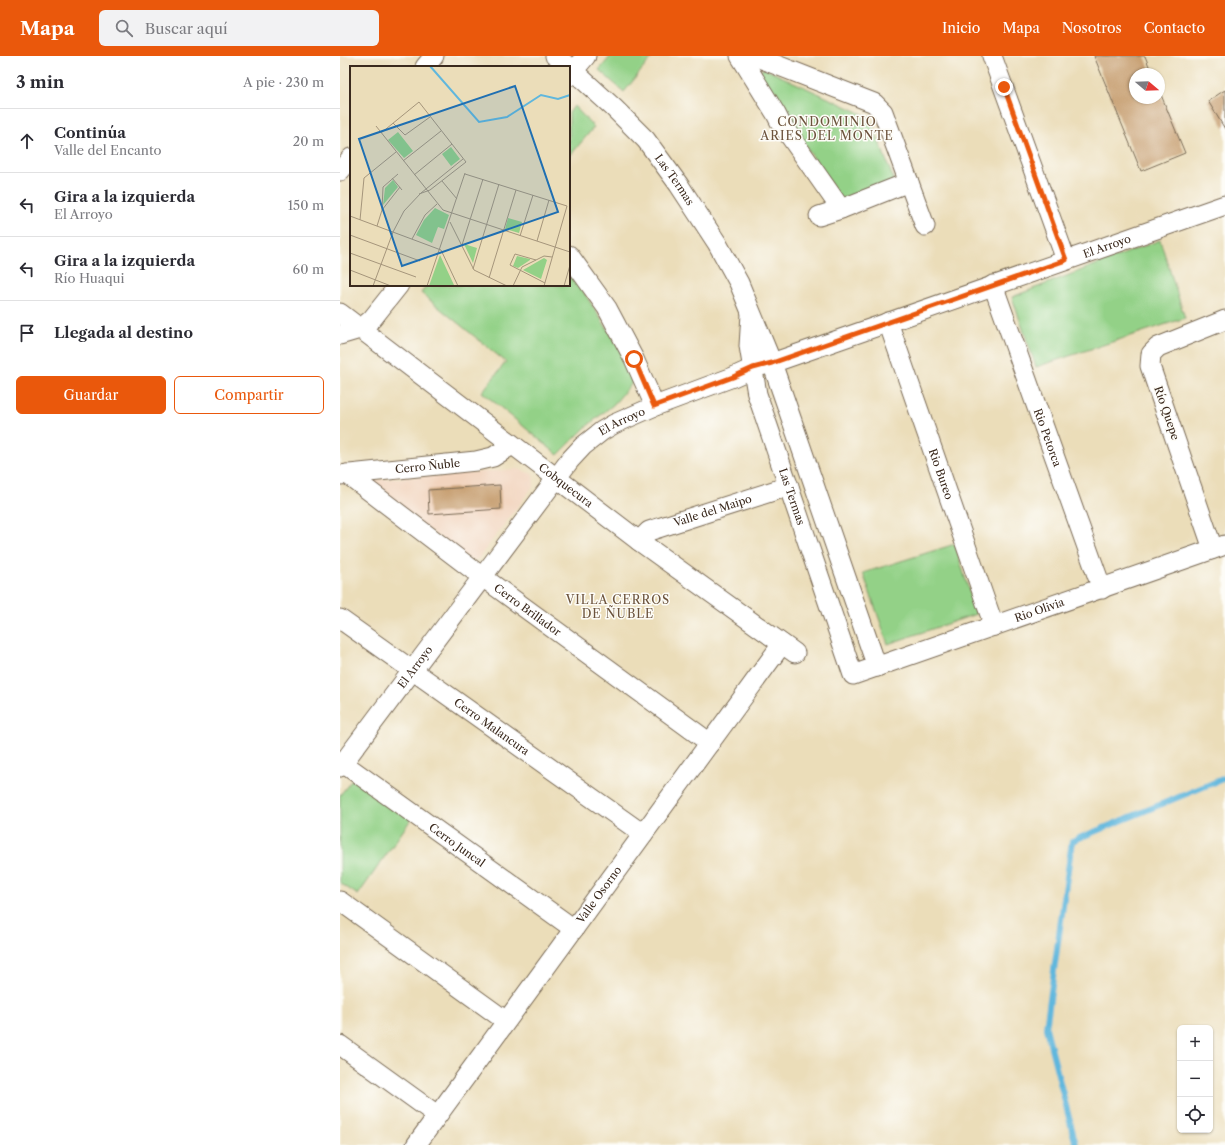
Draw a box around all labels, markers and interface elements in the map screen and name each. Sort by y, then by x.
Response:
search box [99,10,379,46]
text: Mapa [20,17,75,40]
icon: search [113,17,135,39]
text: Buscar aquí [145,19,228,38]
text: Inicio [942,19,980,37]
text: Mapa [1002,19,1040,37]
text: Nosotros [1062,19,1122,37]
text: Contacto [1144,19,1205,37]
inset map [350,66,570,286]
north arrow [1129,68,1165,104]
text: 3 min [16,72,65,92]
text: A pie · 230 m [243,74,324,90]
route end [995,78,1013,96]
district label: CONDOMINIO ARIES DEL MONTE [759,114,894,143]
text: Continúa [54,123,126,142]
icon: ahead [16,130,38,152]
text: 20 m [293,133,324,149]
text: Valle del Encanto [54,142,162,158]
street label: Las Termas [652,151,697,208]
text: Gira a la izquierda [54,187,195,206]
icon: left [16,194,38,216]
text: 150 m [288,197,324,213]
text: El Arroyo [54,206,113,222]
street label: El Arroyo [1081,231,1133,261]
text: Gira a la izquierda [54,251,195,270]
icon: left [16,258,38,280]
text: 60 m [293,261,324,277]
text: Río Huaqui [54,270,125,286]
icon: arrive [16,322,38,344]
text: Llegada al destino [54,323,193,342]
route start [625,350,643,368]
button: Guardar [16,376,166,414]
button: Compartir [174,376,324,414]
street label: Río Quepe [1151,384,1183,442]
street label: El Arroyo [596,404,647,438]
street label: Rio Petorca [1031,406,1065,469]
street label: Rio Bureo [926,447,956,502]
street label: Cerro Ñuble [394,456,461,476]
street label: Cobquecura [536,460,596,510]
street label: Las Termas [776,466,808,527]
street label: Valle del Maipo [671,491,754,530]
street label: Cerro Brillador [491,581,564,639]
district label: VILLA CERROS DE ÑUBLE [565,592,670,621]
street label: Rio Olivia [1013,595,1066,625]
street label: El Arroyo [394,643,436,691]
street label: Cerro Malancura [451,695,532,758]
street label: Cerro Juncal [426,820,488,870]
street label: Valle Osorno [573,863,625,927]
map controls [1177,1025,1213,1133]
button: + [1177,1025,1213,1061]
button: − [1177,1061,1213,1097]
button: locate [1177,1097,1213,1133]

